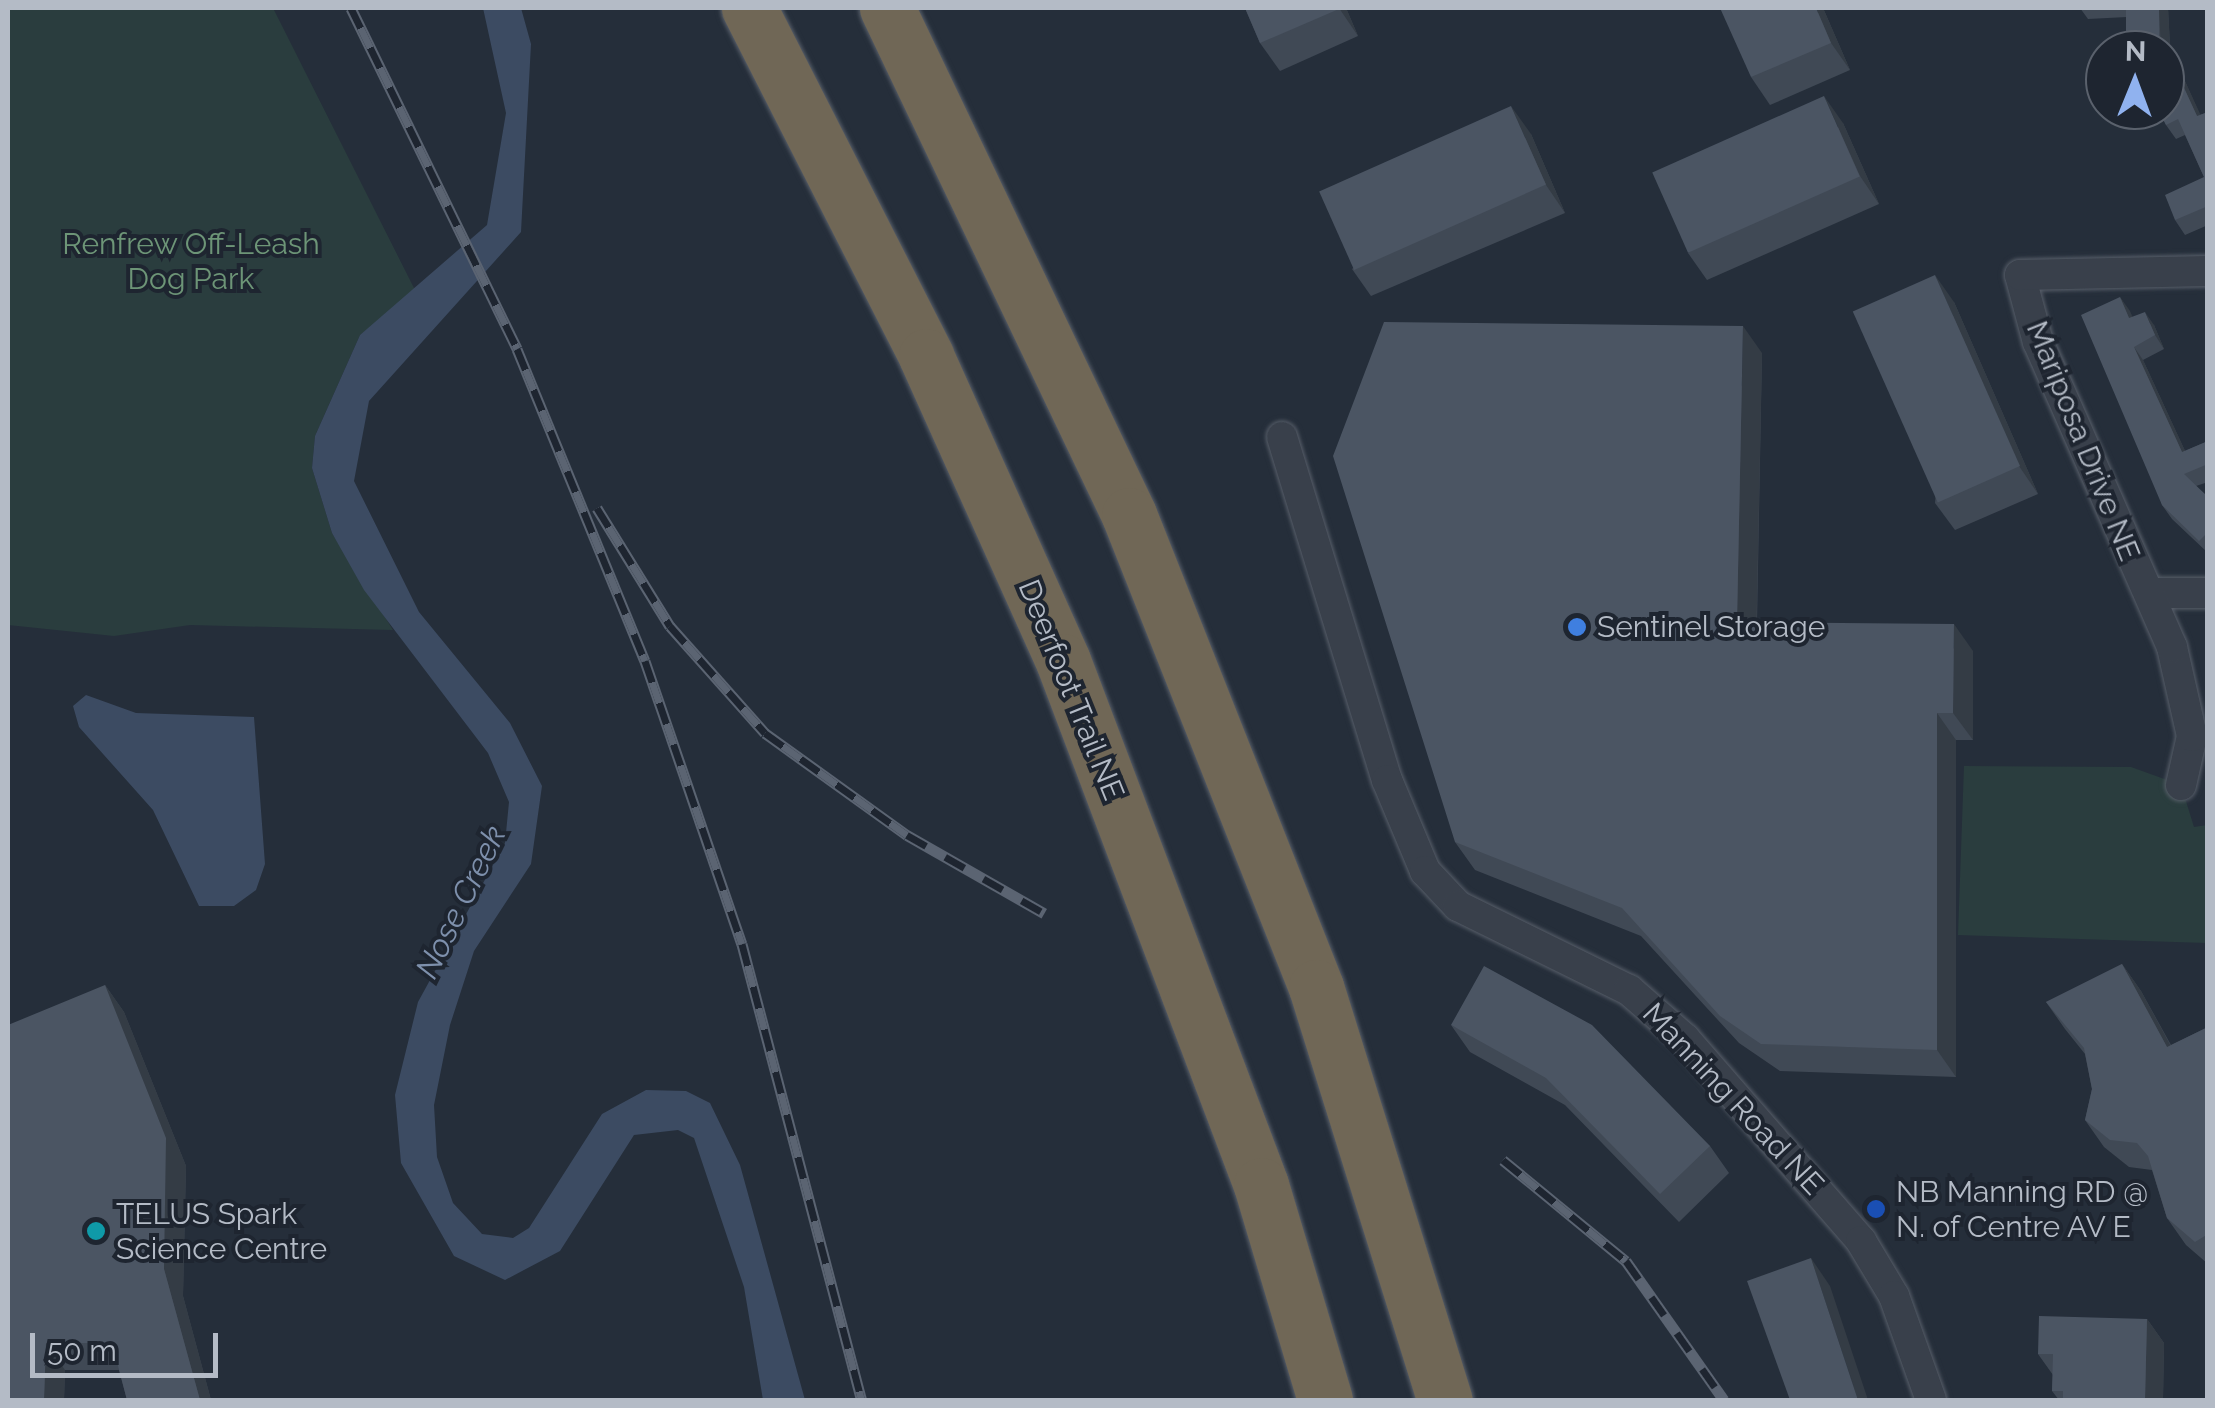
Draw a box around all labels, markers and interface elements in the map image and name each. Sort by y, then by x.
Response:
north arrow [2085,30,2185,130]
text: N [2125,35,2146,68]
park label: Renfrew Off-Leash Dog Park [62,226,320,296]
street label: Mariposa Drive NE [2019,316,2147,566]
street label: Deerfoot Trail NE [1010,574,1132,806]
place label: Sentinel Storage [1597,609,1826,645]
marker: Sentinel Storage [1566,616,1588,638]
water label: Nose Creek [408,820,514,984]
street label: Manning Road NE [1635,996,1831,1202]
place label: NB Manning RD @ N. of Centre AV E [1896,1174,2148,1244]
place label: TELUS Spark Science Centre [116,1196,327,1266]
marker: NB Manning RD @ N. of Centre AV E [1865,1198,1887,1220]
marker: TELUS Spark Science Centre [85,1220,107,1242]
scale bar [35,1313,222,1375]
text: 50 m [47,1333,117,1368]

